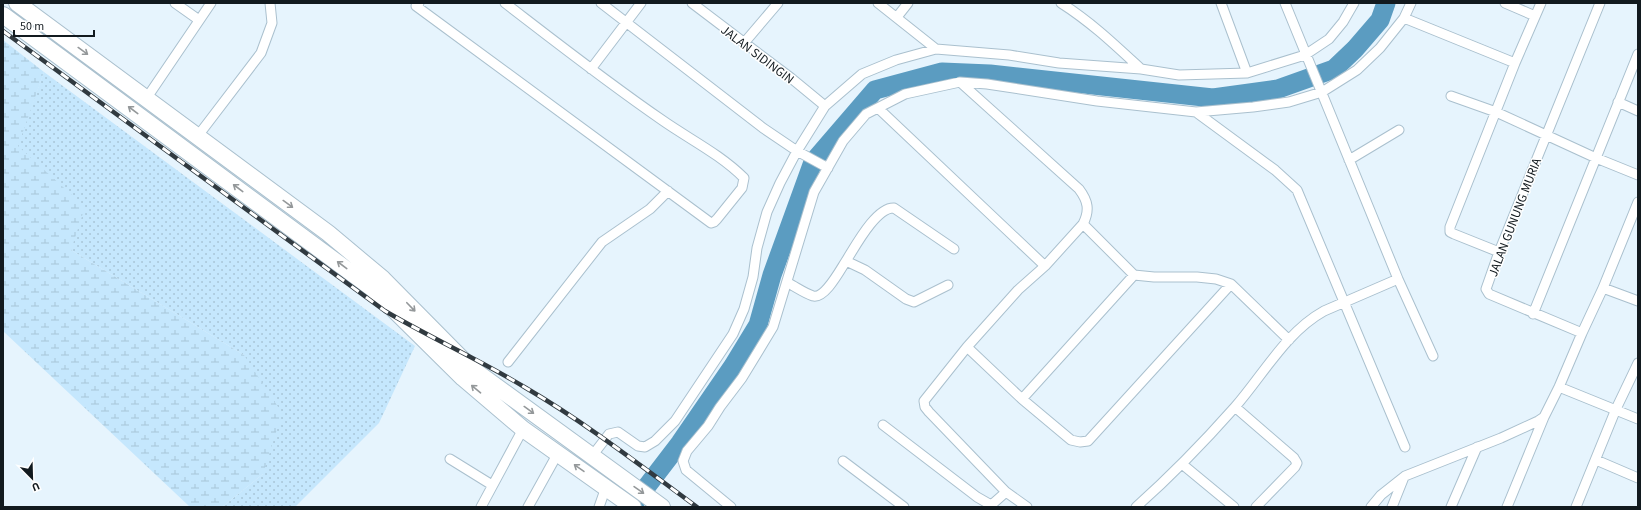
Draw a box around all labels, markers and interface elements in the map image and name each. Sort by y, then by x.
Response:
scale bar [14,12,94,38]
text: 50 m [20,18,44,35]
street label: JALAN SIDINGIN [717,21,798,88]
one-way arrow [77,47,88,55]
one-way arrow [128,106,139,115]
street label: JALAN GUNUNG MURIA [1484,155,1546,279]
one-way arrow [233,184,244,192]
one-way arrow [283,200,294,208]
one-way arrow [337,261,348,270]
one-way arrow [406,302,415,312]
one-way arrow [471,385,481,394]
one-way arrow [524,406,535,414]
north arrow [12,458,52,498]
one-way arrow [574,464,585,472]
text: U [29,478,42,495]
one-way arrow [633,486,644,494]

